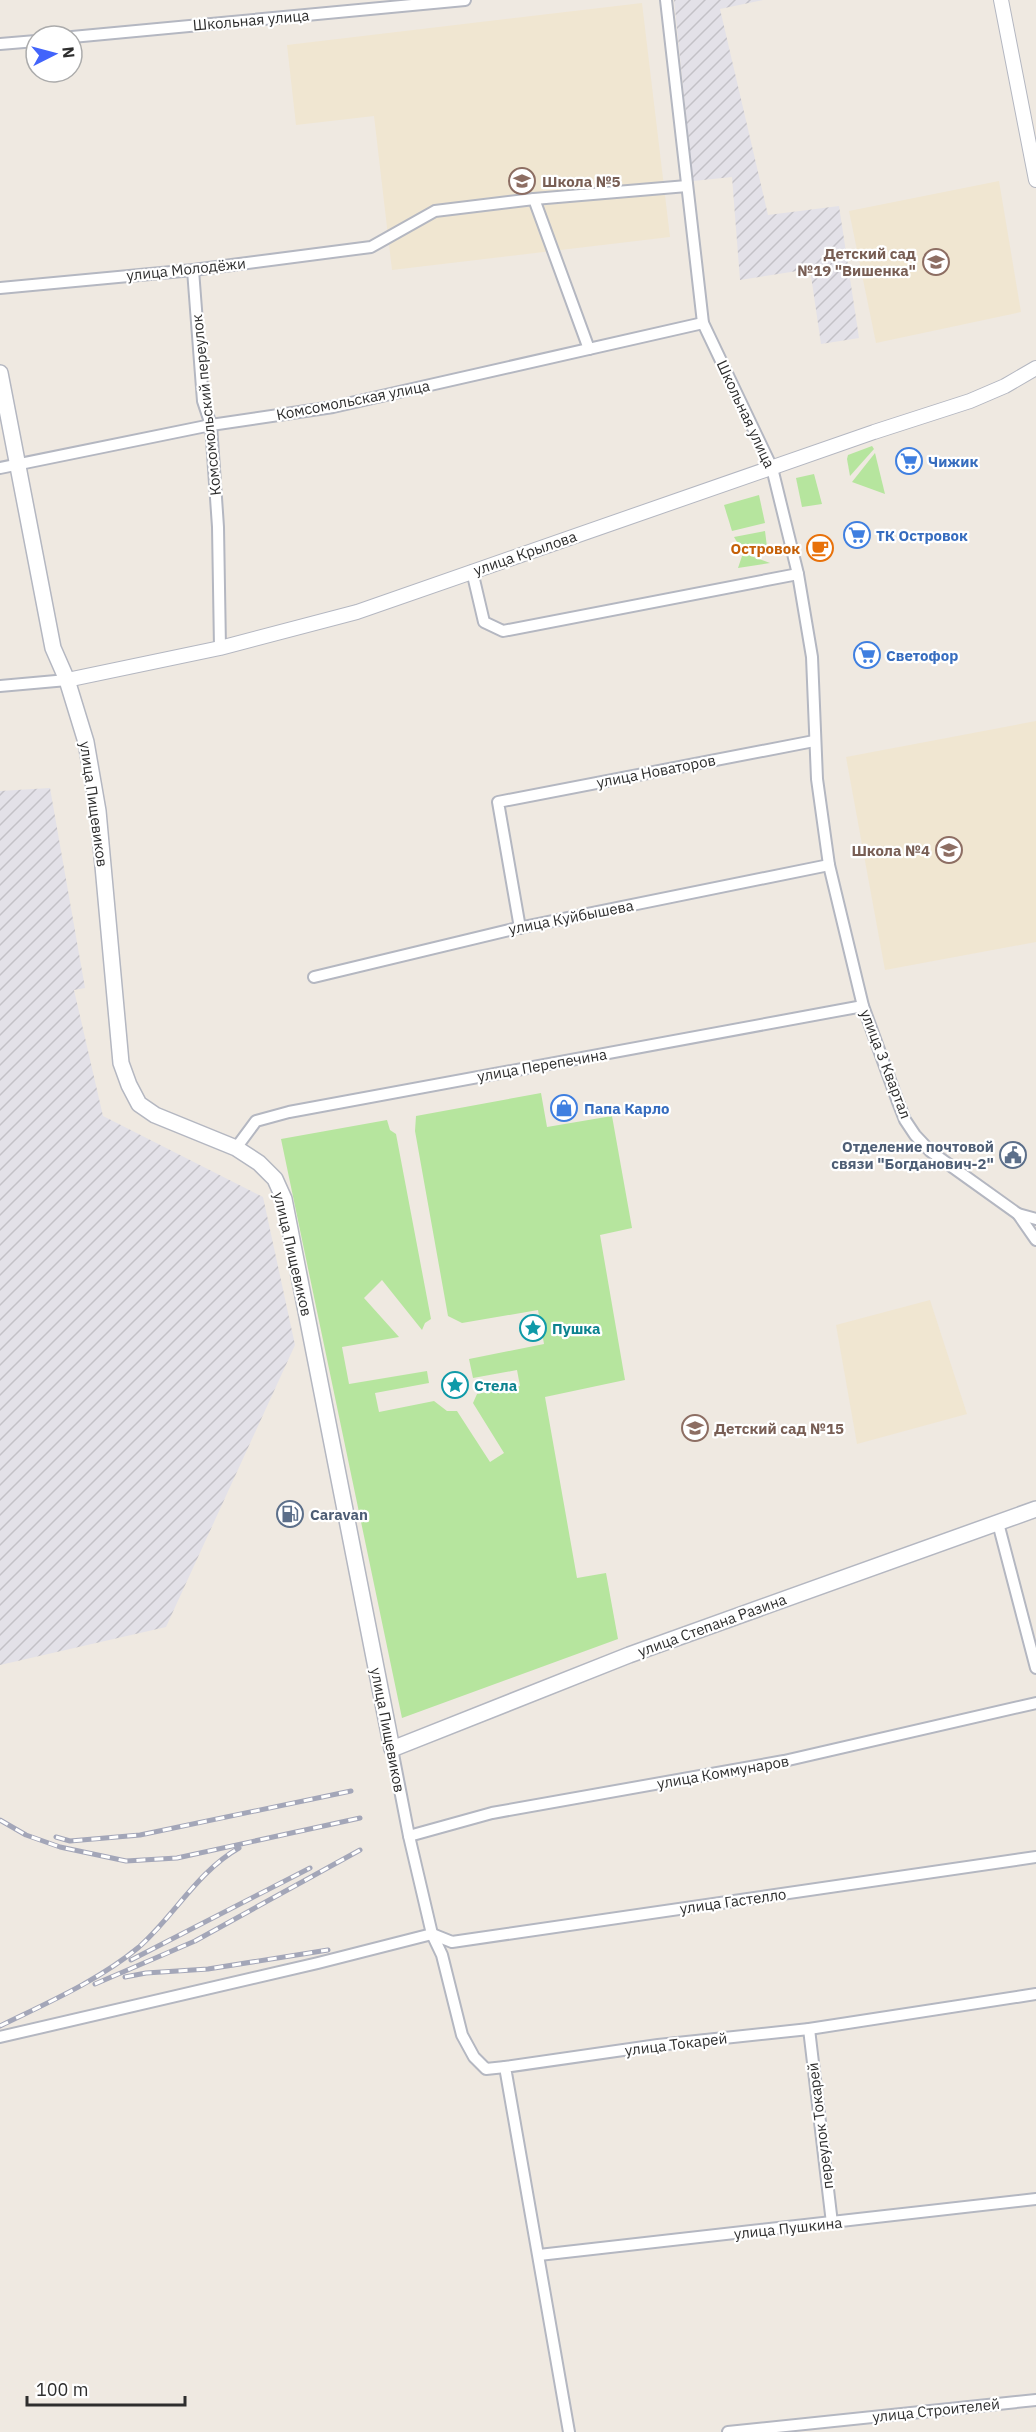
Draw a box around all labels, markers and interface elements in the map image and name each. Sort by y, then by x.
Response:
street label: Школьная улица [192,5,310,35]
north arrow [24,24,84,84]
text: N [58,46,79,59]
school or university icon: Школа №5 [507,166,537,196]
place label: Школа №5 [542,172,621,191]
place label: Детский сад №19 "Вишенка" [797,244,916,280]
school or university icon: Детский сад №19 "Вишенка" [921,247,951,277]
street label: улица Молодёжи [125,253,247,285]
street label: Комсомольский переулок [187,313,225,497]
street label: Школьная улица [713,357,779,471]
street label: Комсомольская улица [275,376,431,424]
supermarket icon: Чижик [894,446,924,476]
place label: Чижик [928,452,979,471]
supermarket icon: ТК Островок [842,520,872,550]
street label: улица Крылова [471,526,579,580]
place label: ТК Островок [876,526,968,545]
cafe icon: Островок [805,533,835,563]
place label: Островок [730,539,800,558]
supermarket icon: Светофор [852,640,882,670]
place label: Светофор [886,646,958,665]
street label: улица Пищевиков [76,740,112,868]
street label: улица Новаторов [595,750,717,792]
school or university icon: Школа №4 [934,835,964,865]
place label: Школа №4 [851,841,930,860]
street label: улица Куйбышева [507,896,635,938]
street label: улица 3 Квартал [856,1007,916,1121]
street label: улица Перепечина [476,1044,608,1086]
shop icon: Папа Карло [549,1093,579,1123]
place label: Папа Карло [584,1099,670,1118]
place label: Отделение почтовой связи "Богданович-2" [831,1137,994,1173]
public building icon: Отделение почтовой связи "Богданович-2" [998,1140,1028,1170]
street label: улица Пищевиков [269,1190,317,1318]
place icon: Пушка [518,1313,548,1343]
place label: Пушка [552,1319,601,1338]
place icon: Стела [440,1370,470,1400]
place label: Стела [474,1376,518,1395]
school or university icon: Детский сад №15 [680,1413,710,1443]
place label: Детский сад №15 [714,1419,844,1438]
fuel station icon: Caravan [275,1499,305,1529]
place label: Caravan [310,1505,368,1524]
street label: улица Степана Разина [635,1589,789,1661]
street label: улица Пищевиков [367,1666,409,1794]
street label: улица Коммунаров [656,1751,790,1793]
street label: улица Гастелло [679,1884,787,1918]
street label: улица Токарей [624,2028,728,2060]
street label: переулок Токарей [803,2062,837,2190]
street label: улица Пушкина [733,2213,843,2243]
scale bar [27,2369,184,2407]
text: 100 m [36,2378,88,2401]
street label: улица Строителей [871,2394,1001,2426]

